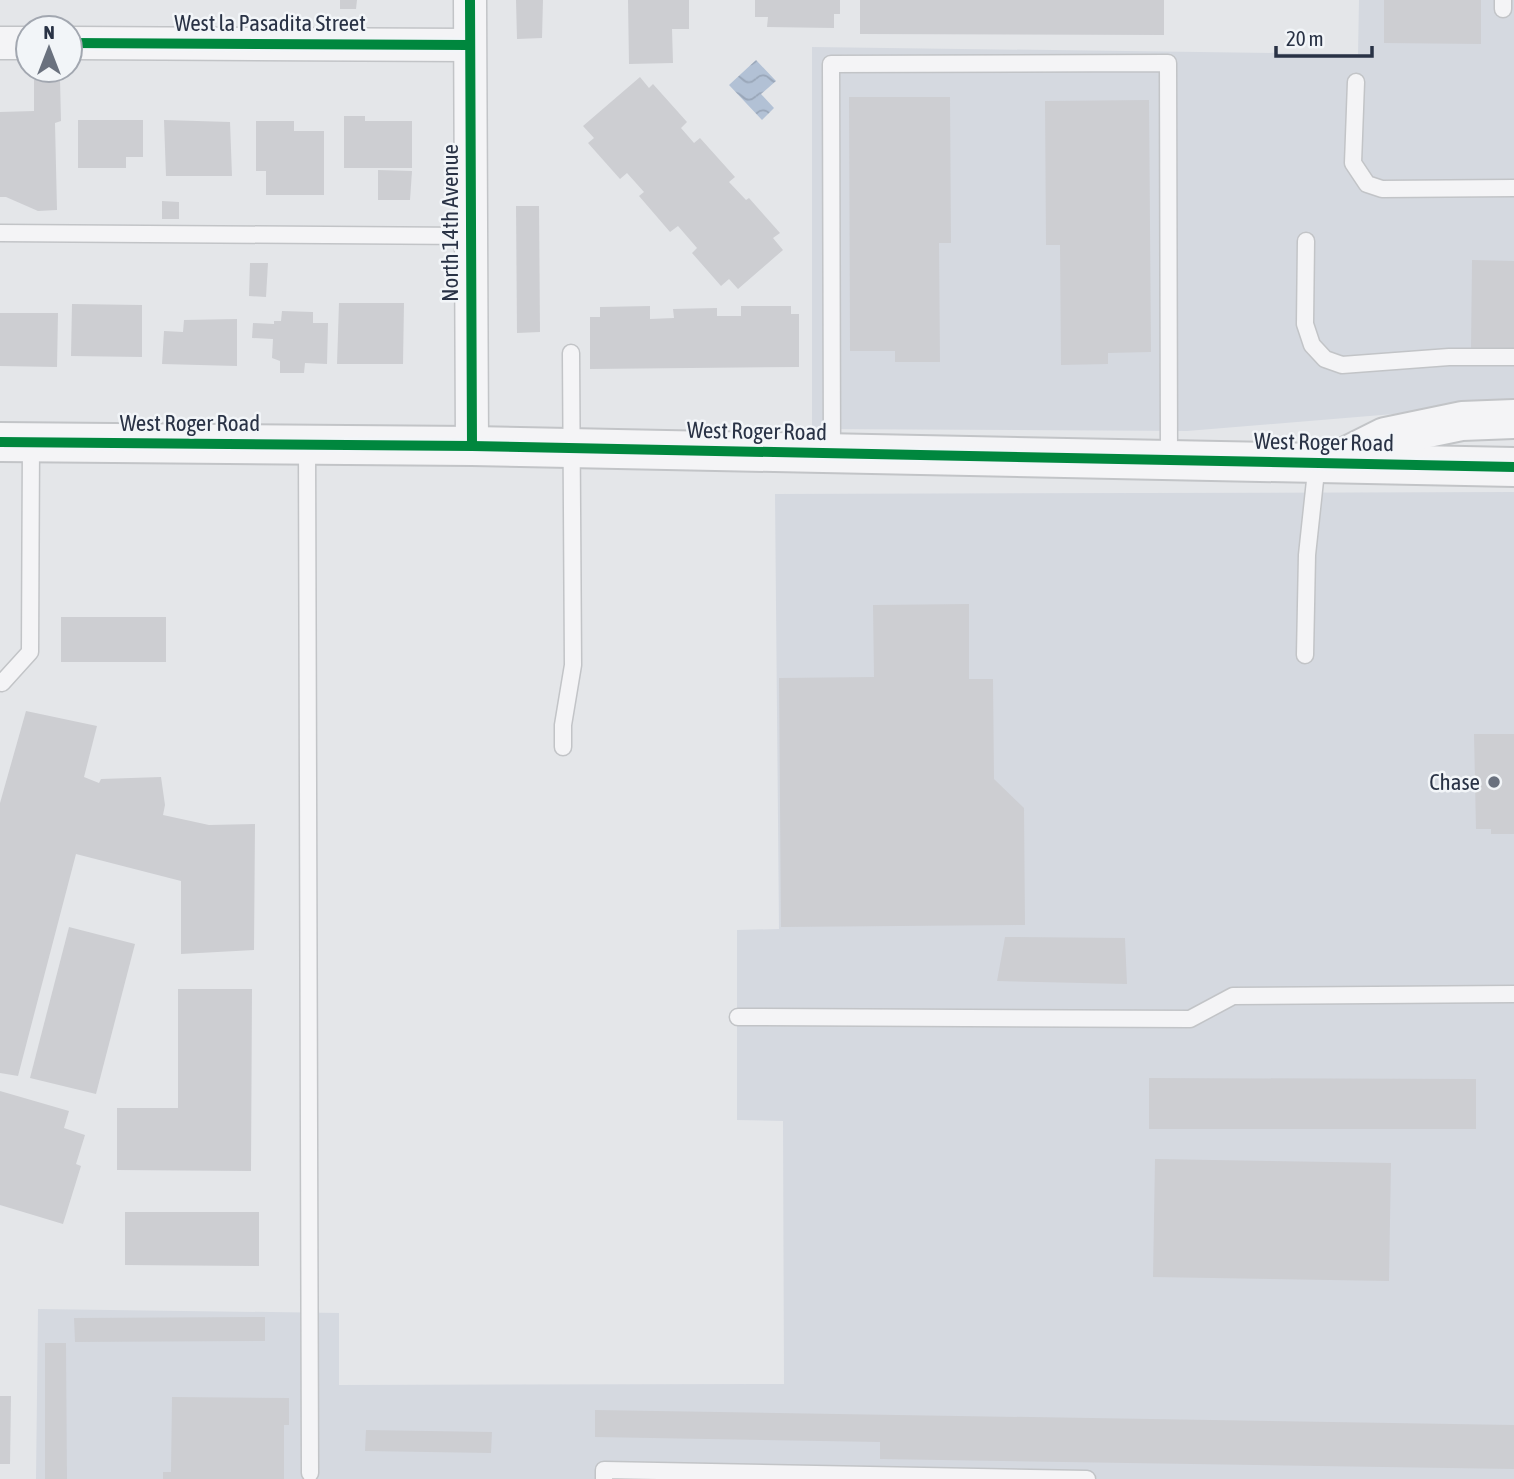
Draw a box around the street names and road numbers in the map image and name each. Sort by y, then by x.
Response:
street label: West la Pasadita Street [174,10,366,36]
street label: North 14th Avenue [437,144,463,302]
street label: West Roger Road [120,410,260,436]
street label: West Roger Road [687,417,827,445]
street label: West Roger Road [1254,428,1394,456]

